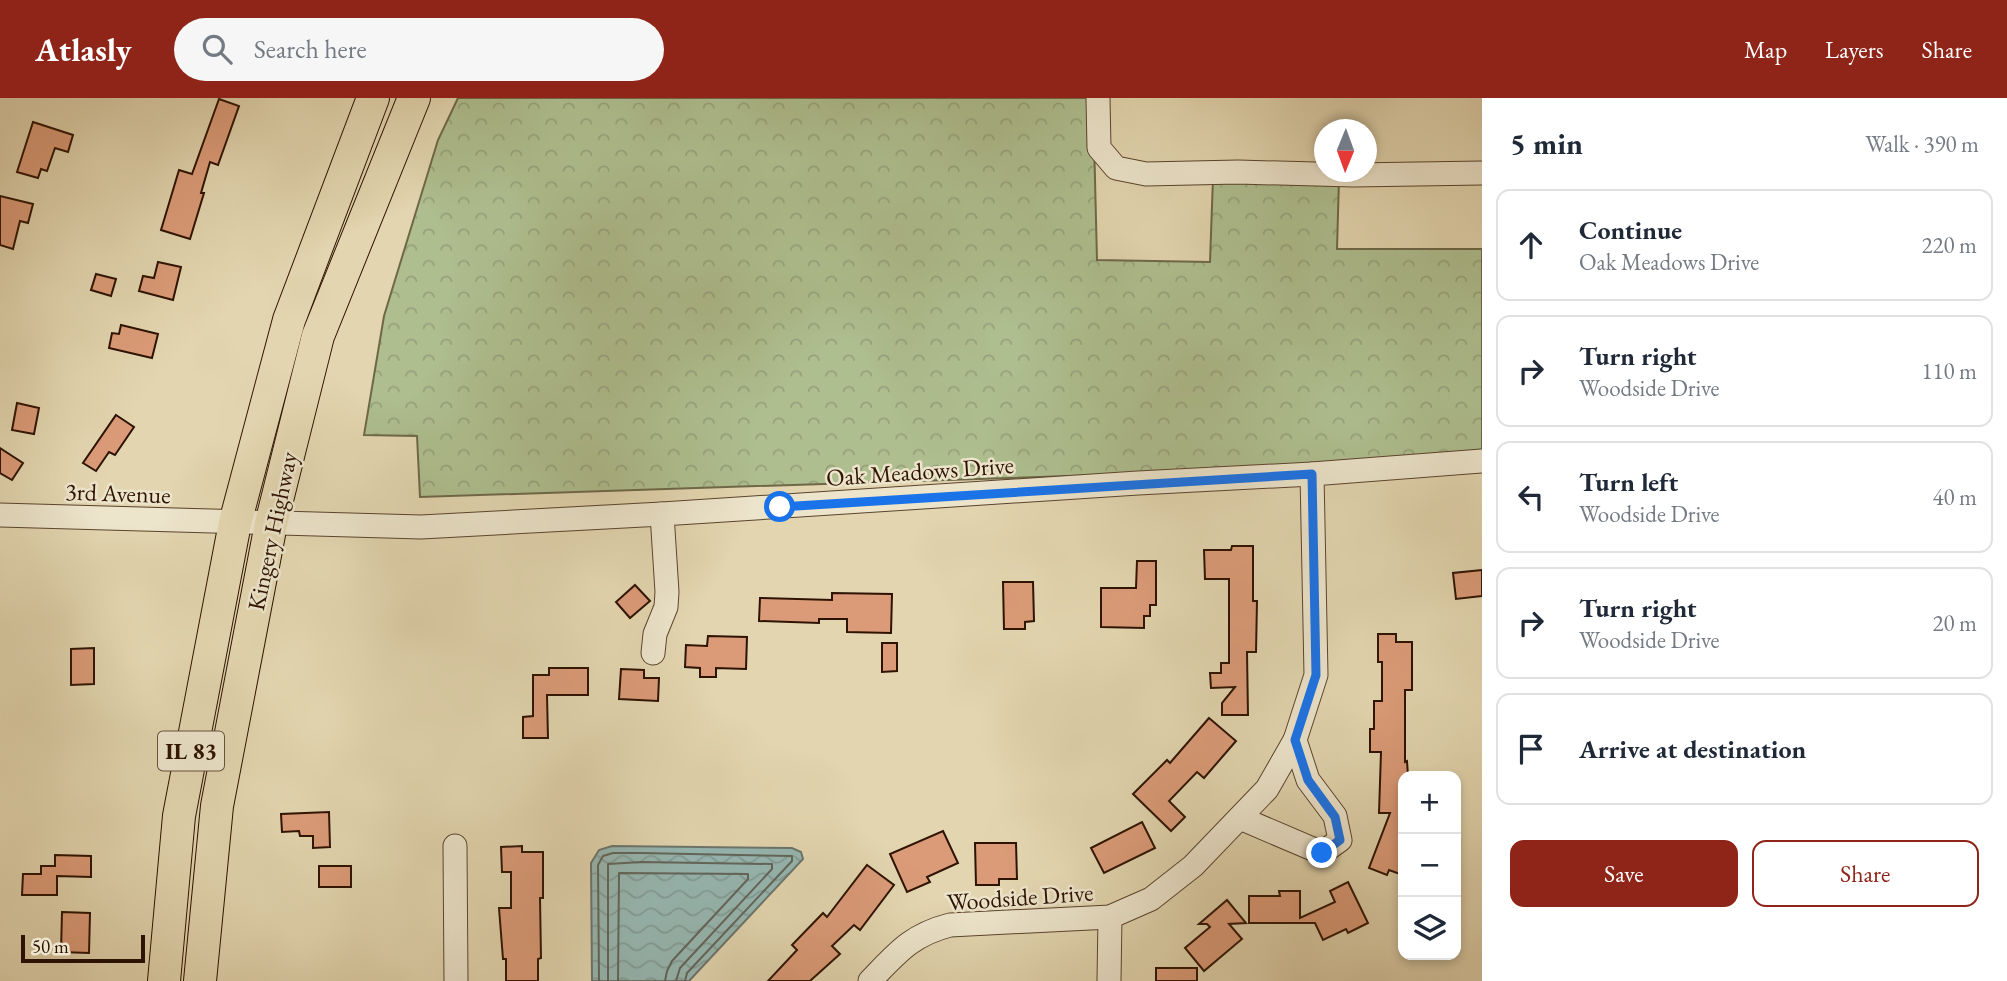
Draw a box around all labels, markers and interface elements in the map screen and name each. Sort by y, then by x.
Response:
search box [174,18,664,81]
text: Atlasly [35,28,132,71]
icon: search [198,30,236,68]
text: Search here [254,32,367,66]
text: Map [1744,34,1787,65]
text: Layers [1825,34,1884,65]
text: Share [1922,34,1972,65]
north arrow [1314,119,1377,182]
text: 5 min [1510,124,1583,163]
text: Walk · 390 m [1865,129,1979,159]
text: Continue [1579,213,1682,247]
icon: ahead [1512,226,1550,264]
text: 220 m [1921,230,1977,260]
text: Oak Meadows Drive [1579,247,1759,277]
text: Turn right [1579,339,1697,373]
icon: right [1512,352,1550,390]
text: 110 m [1921,356,1977,386]
text: Woodside Drive [1579,373,1720,403]
street label: Kingery Highway [240,448,304,613]
street label: Oak Meadows Drive [825,449,1015,493]
text: Turn left [1579,465,1678,499]
street label: 3rd Avenue [65,476,171,510]
icon: left [1512,478,1550,516]
text: 40 m [1932,482,1977,512]
route start [764,491,795,522]
text: Woodside Drive [1579,499,1720,529]
text: Turn right [1579,591,1697,625]
icon: right [1512,604,1550,642]
text: 20 m [1932,608,1977,638]
text: Woodside Drive [1579,625,1720,655]
icon: arrive [1512,730,1550,768]
road number: IL 83 [158,732,224,771]
text: Arrive at destination [1579,732,1806,766]
map controls [1398,771,1461,960]
button: + [1398,771,1461,834]
button: − [1398,834,1461,897]
route end [1306,837,1337,868]
button: Save [1510,840,1738,907]
button: Share [1752,840,1979,907]
street label: Woodside Drive [946,876,1094,918]
button: layers [1398,897,1461,960]
scale bar [21,932,145,964]
text: 50 m [32,934,69,959]

